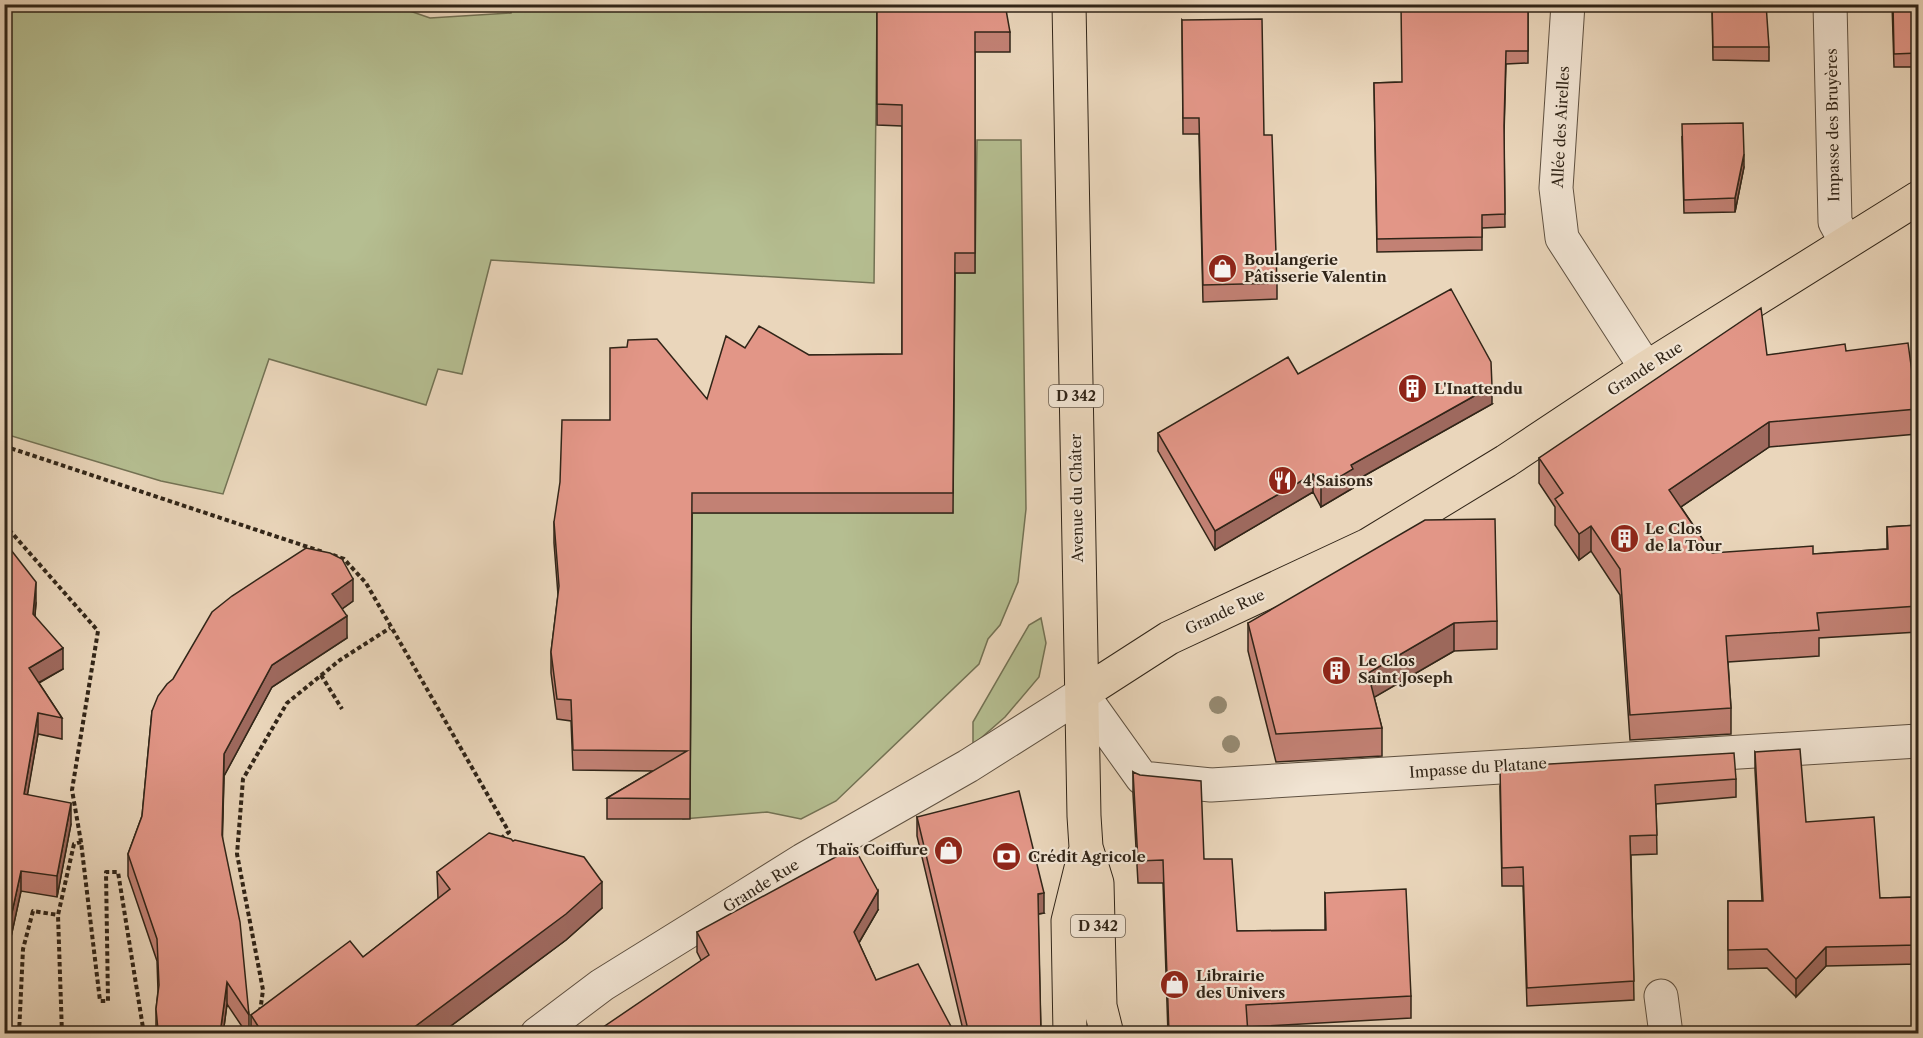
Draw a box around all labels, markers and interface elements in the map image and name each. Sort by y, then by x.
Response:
street label: Impasse des Bruyères [1822,48,1843,202]
street label: Allée des Airelles [1548,65,1573,190]
place label: Boulangerie Pâtisserie Valentin [1244,250,1388,286]
shop icon: Boulangerie Pâtisserie Valentin [1207,253,1239,285]
street label: Grande Rue [1604,337,1686,400]
building icon: L'Inattendu [1397,373,1429,405]
place label: L'Inattendu [1434,379,1523,398]
road number: D 342 [1049,385,1103,407]
street label: Avenue du Châter [1066,433,1087,563]
restaurant icon: 4 Saisons [1266,465,1298,497]
place label: 4 Saisons [1303,471,1373,490]
place label: Le Clos de la Tour [1645,519,1723,555]
building icon: Le Clos de la Tour [1608,522,1640,554]
street label: Grande Rue [1182,585,1268,638]
place label: Le Clos Saint Joseph [1358,651,1454,687]
building icon: Le Clos Saint Joseph [1321,654,1353,686]
street label: Impasse du Platane [1409,753,1547,782]
shop icon: Thaïs Coiffure [933,834,965,866]
place label: Thaïs Coiffure [816,840,928,859]
bank icon: Crédit Agricole [991,841,1023,873]
place label: Crédit Agricole [1028,847,1146,866]
street label: Grande Rue [719,855,802,916]
road number: D 342 [1071,915,1125,937]
place label: Librairie des Univers [1196,966,1285,1002]
shop icon: Librairie des Univers [1159,969,1191,1001]

